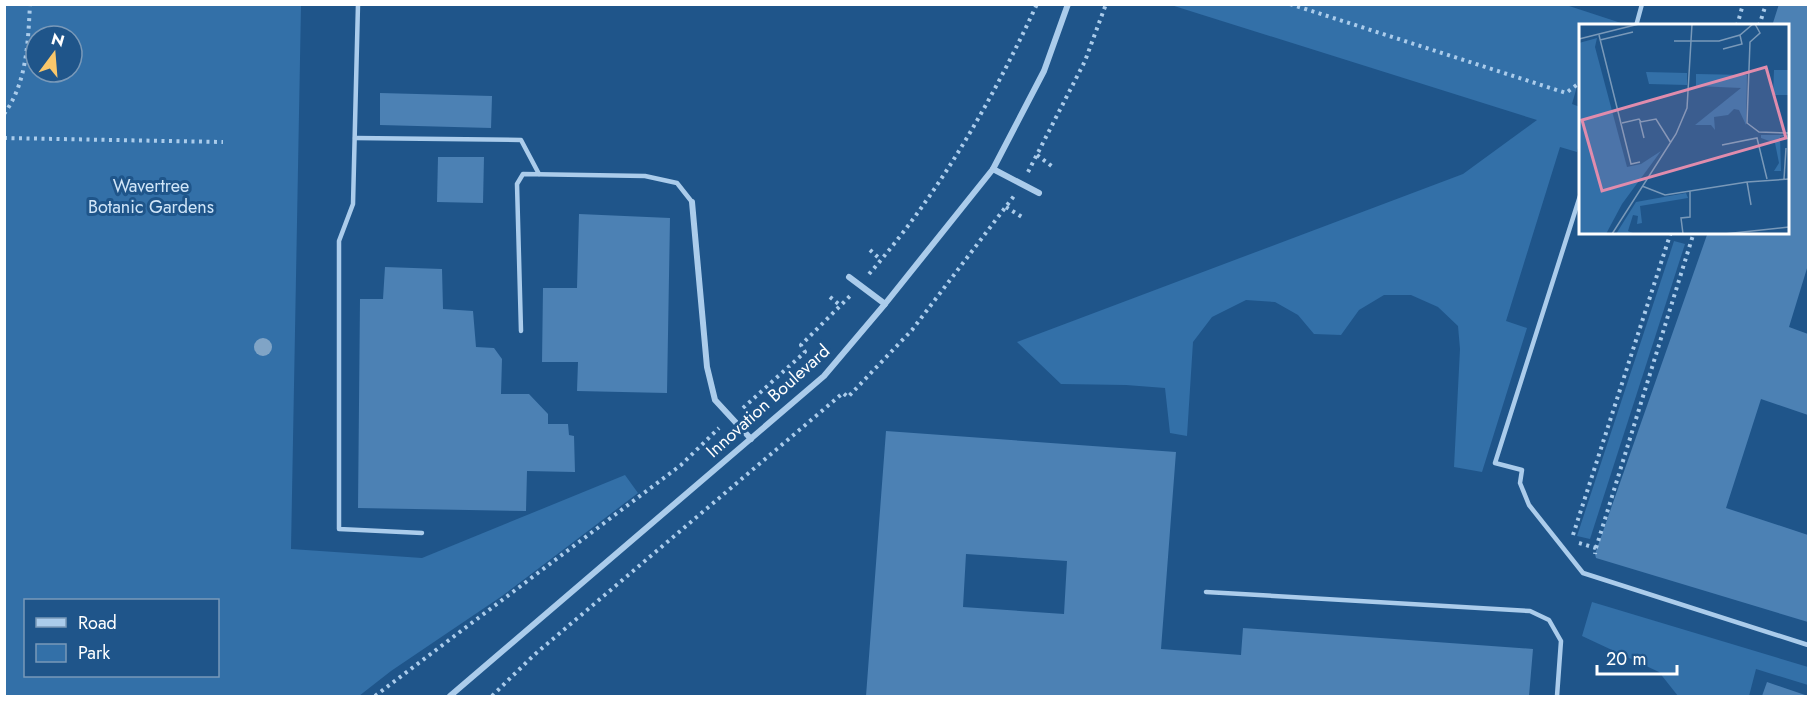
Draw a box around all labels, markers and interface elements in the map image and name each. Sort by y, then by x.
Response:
north arrow [24,24,84,84]
inset map [1579,24,1789,234]
text: N [49,27,67,53]
park label: Wavertree Botanic Gardens [88,173,214,220]
street label: Innovation Boulevard [700,338,836,464]
legend [24,599,219,677]
text: Road [78,610,117,636]
scale bar [1597,638,1676,676]
text: Park [78,640,110,666]
text: 20 m [1606,646,1646,672]

